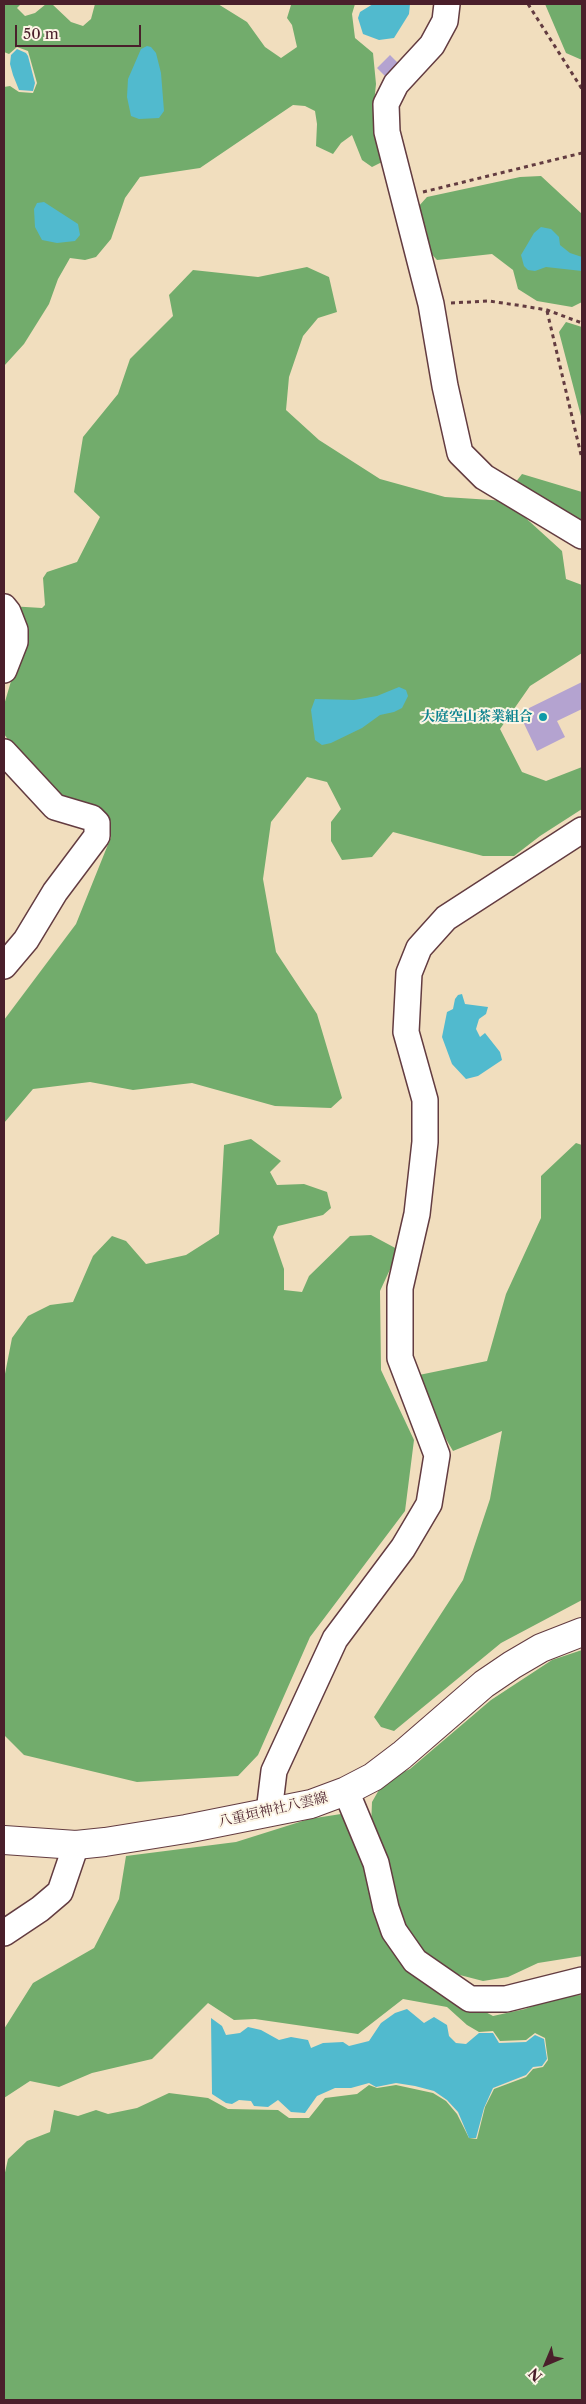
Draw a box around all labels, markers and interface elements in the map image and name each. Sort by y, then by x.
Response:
scale bar [18,15,144,47]
text: 50 m [23,24,59,43]
place label: 大庭空山茶業組合 [421,709,533,725]
marker: 大庭空山茶業組合 [537,711,549,723]
street label: 八重垣神社八雲線 [217,1789,329,1831]
north arrow [521,2339,571,2389]
text: N [525,2364,546,2385]

